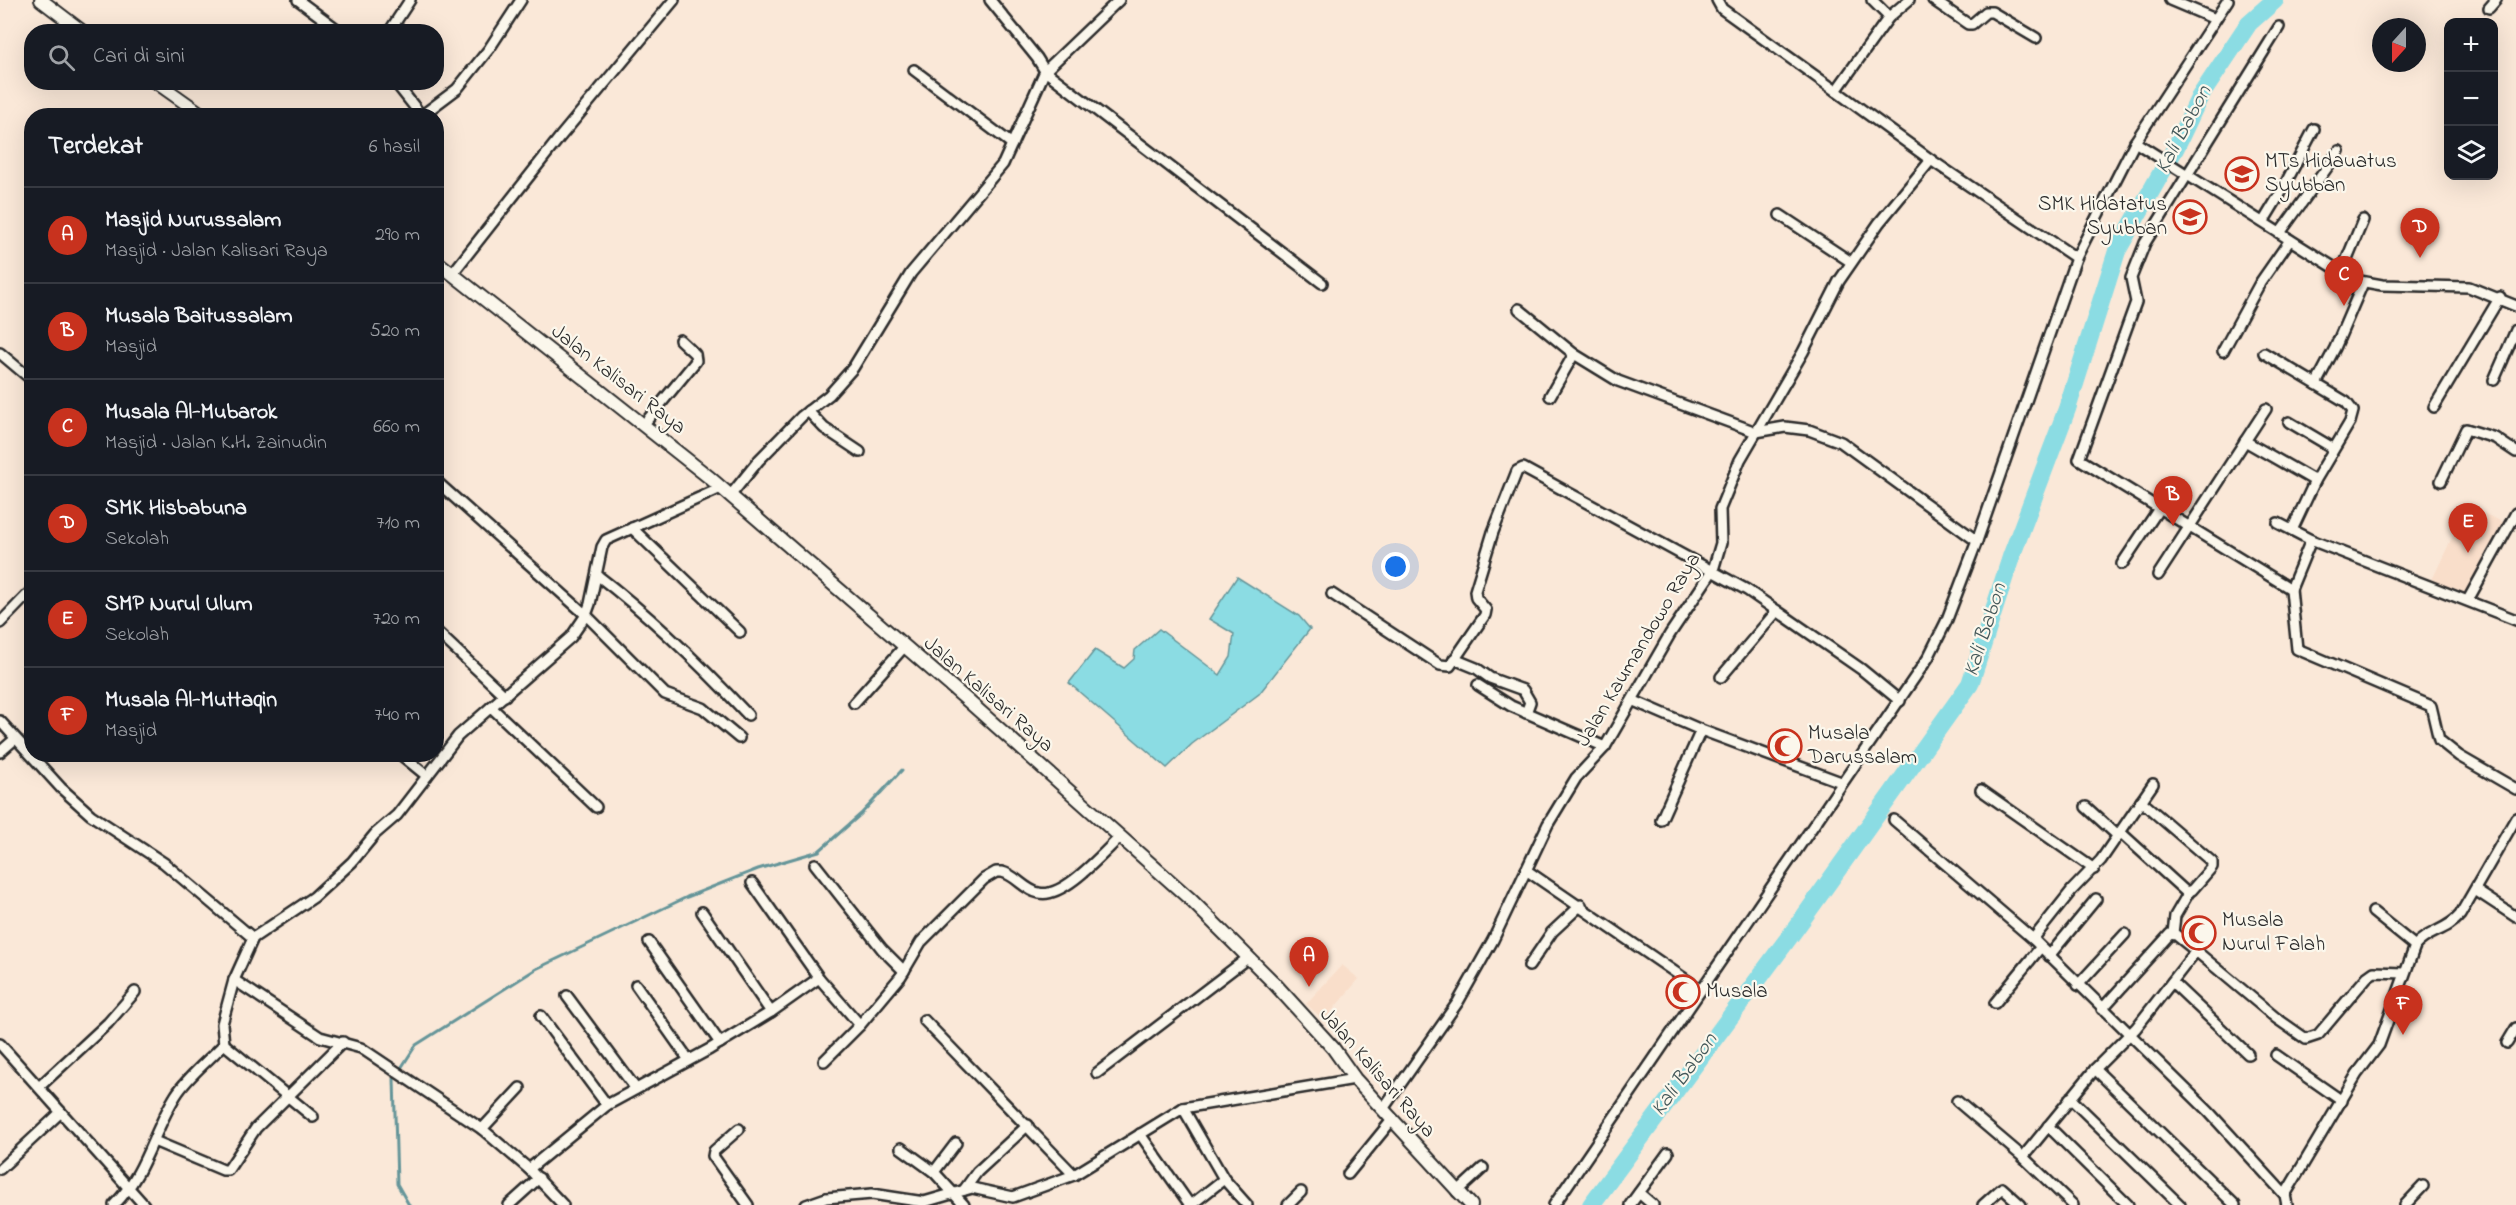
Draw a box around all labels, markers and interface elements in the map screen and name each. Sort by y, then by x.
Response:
north arrow [2372,18,2426,72]
map controls [2444,18,2498,180]
button: + [2444,18,2498,72]
search box [24,24,444,90]
icon: search [45,41,78,74]
text: Cari di sini [93,41,185,73]
button: − [2444,72,2498,126]
water label: Kali Babon [2147,79,2221,180]
button: layers [2444,126,2498,180]
text: Terdekat [48,128,143,166]
text: 6 hasil [369,133,420,162]
place label: MTs Hidauatus Syubban [2265,147,2397,203]
school or university icon: MTs Hidauatus Syubban [2224,156,2260,192]
place label: SMK Hidatatus Syubban [2038,190,2167,246]
school or university icon: SMK Hidatatus Syubban [2172,199,2208,235]
text: Masjid Nurussalam [105,205,281,237]
pin: D [2400,208,2440,258]
text: A [61,221,74,250]
text: 290 m [375,221,420,250]
text: Masjid · Jalan Kalisari Raya [105,237,328,266]
pin: C [2324,256,2364,306]
text: Musala Baitussalam [105,301,293,333]
text: B [61,317,74,346]
text: 520 m [369,317,420,346]
street label: Jalan Kalisari Raya [543,318,692,444]
text: Masjid [105,333,157,362]
text: Musala Al-Mubarok [105,397,277,429]
text: C [62,413,73,442]
text: 660 m [373,413,420,442]
text: Masjid · Jalan K.H. Zainudin [105,429,327,458]
pin: B [2154,476,2192,526]
text: SMK Hisbabuna [105,493,247,525]
pin: E [2448,504,2488,553]
text: D [60,509,75,538]
text: 710 m [376,509,420,538]
text: Sekolah [105,525,169,554]
street label: Jalan Kaumandowo Raya [1569,547,1711,754]
your location [1381,552,1410,581]
water label: Kali Babon [1956,578,2016,681]
text: SMP Nurul Ulum [105,589,253,621]
text: E [61,605,74,634]
text: 720 m [373,605,420,634]
text: Sekolah [105,621,169,650]
street label: Jalan Kalisari Raya [915,630,1060,762]
text: Musala Al-Muttaqin [105,685,277,717]
text: F [61,701,74,730]
text: 740 m [374,701,420,730]
text: Masjid [105,717,157,746]
place label: Musala Darussalam [1807,719,1917,773]
mosque icon: Musala Darussalam [1767,728,1803,764]
place label: Musala Nurul Falah [2222,906,2325,960]
mosque icon: Musala Nurul Falah [2181,915,2217,951]
pin: A [1290,938,1328,987]
mosque icon: Musala [1665,974,1701,1010]
place label: Musala [1706,977,1768,1007]
pin: F [2384,986,2422,1035]
street label: Jalan Kalisari Raya [1310,1001,1442,1146]
water label: Kali Babon [1644,1026,1727,1123]

